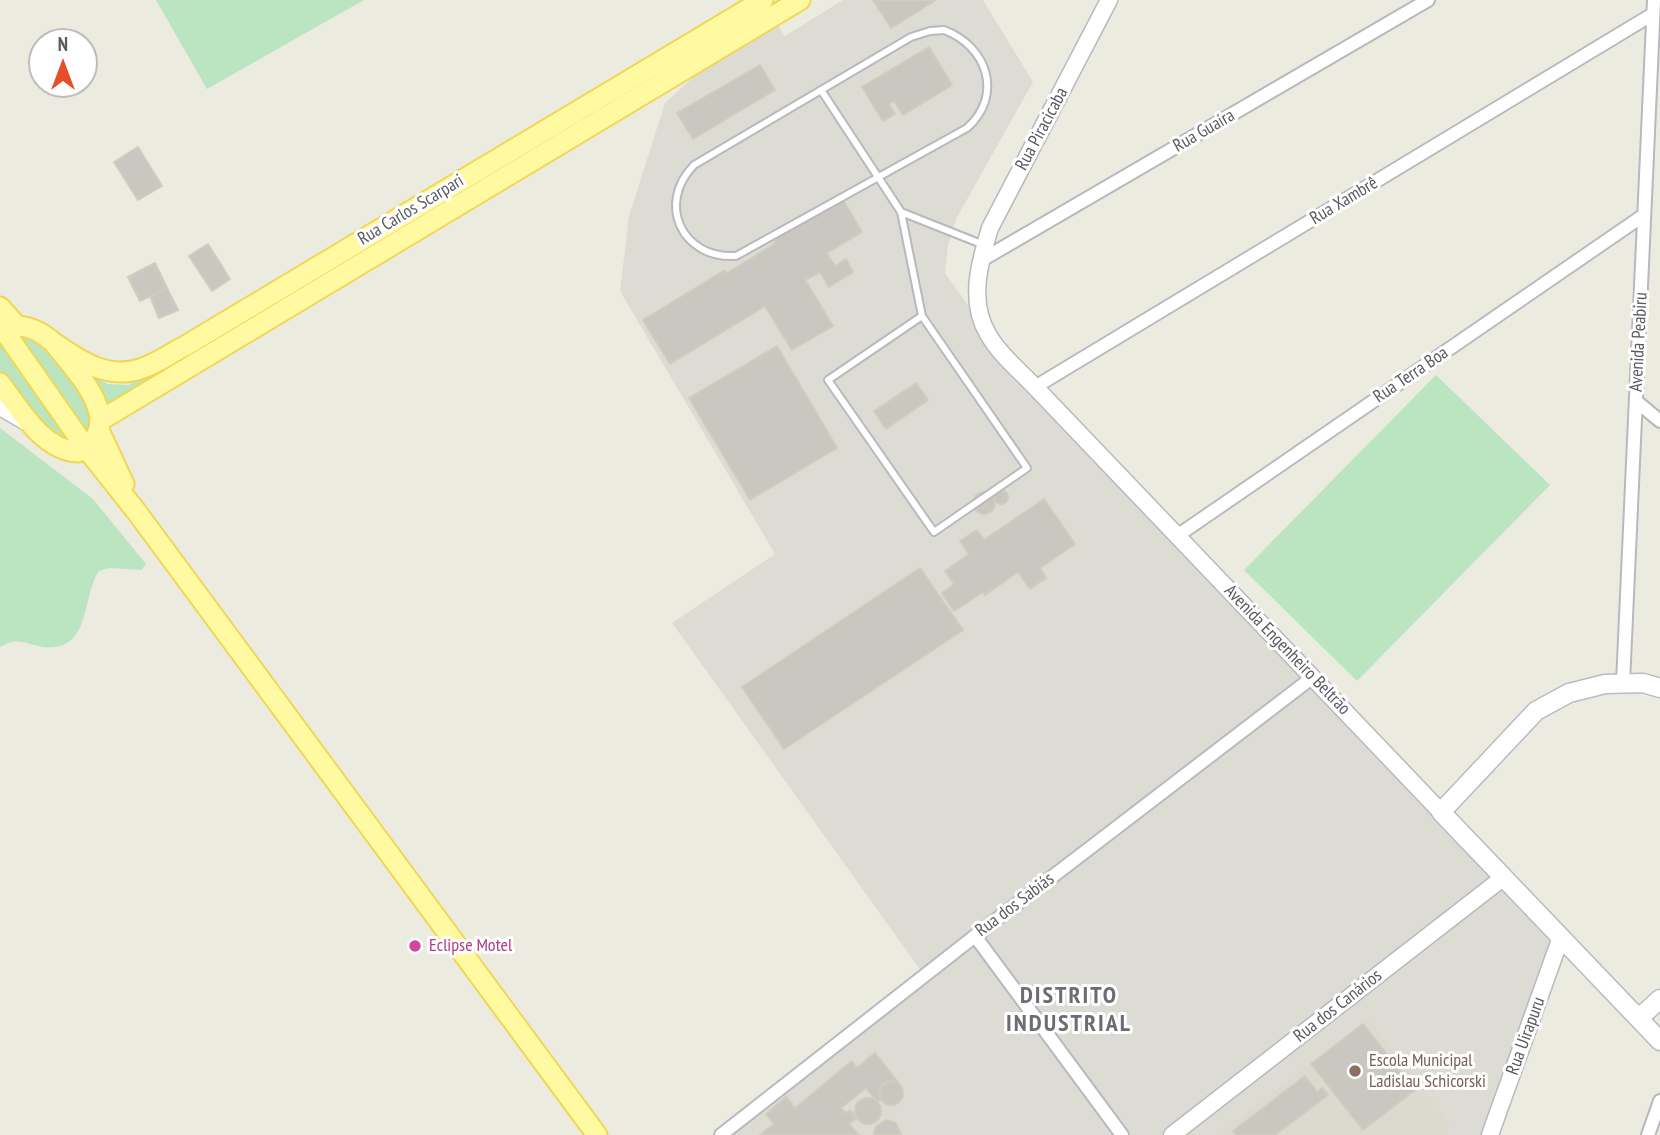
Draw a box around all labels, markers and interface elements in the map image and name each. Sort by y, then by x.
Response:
north arrow [28,28,98,98]
text: N [58,32,68,56]
street label: Rua Piracicaba [1011,84,1073,174]
street label: Rua Guaíra [1169,105,1239,157]
street label: Rua Carlos Scarpari [354,170,468,250]
street label: Rua Xambrê [1306,172,1382,230]
street label: Avenida Peabiru [1626,292,1652,392]
street label: Rua Terra Boa [1370,342,1452,408]
street label: Avenida Engenheiro Beltrão [1219,580,1355,720]
street label: Rua dos Sabiás [971,868,1059,942]
place label: Eclipse Motel [429,935,512,957]
marker: Eclipse Motel [407,938,423,954]
street label: Rua dos Canários [1290,965,1386,1047]
district label: DISTRITO INDUSTRIAL [1007,982,1131,1038]
street label: Rua Uirapuru [1502,994,1550,1078]
place label: Escola Municipal Ladislau Schicorski [1369,1050,1486,1092]
marker: Escola Municipal Ladislau Schicorski [1347,1063,1363,1079]

